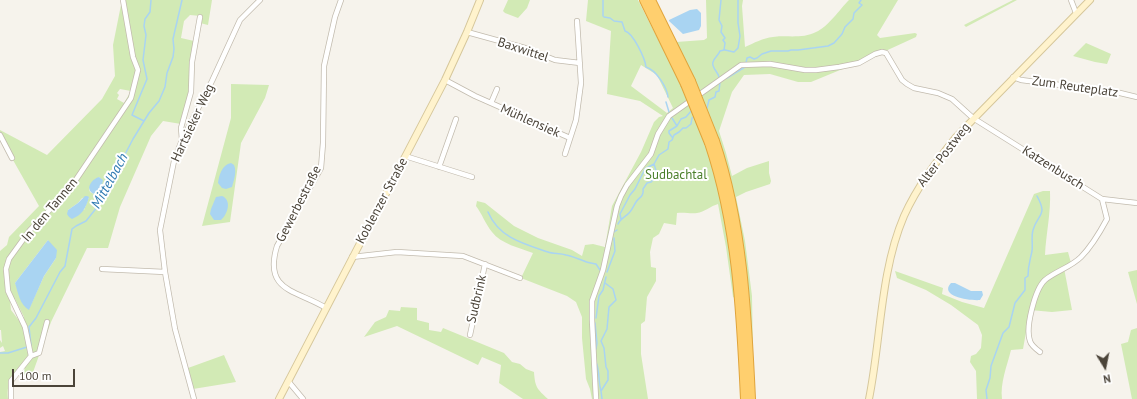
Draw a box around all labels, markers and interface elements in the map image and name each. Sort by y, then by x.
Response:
street label: Baxwittel [495,34,551,66]
street label: Zum Reuteplatz [1031,73,1119,101]
street label: Hartsieker Weg [168,82,218,164]
street label: Mühlensiek [498,101,562,141]
street label: Alter Postweg [914,120,974,190]
street label: Katzenbusch [1019,143,1087,193]
water label: Mittelbach [88,150,132,212]
street label: Koblenzer Straße [353,155,411,247]
street label: Gewerbestraße [273,163,325,245]
park label: Sudbachtal [645,167,707,183]
street label: In den Tannen [19,175,81,245]
street label: Sudbrink [464,273,490,325]
north arrow [1085,347,1125,387]
scale bar [14,361,77,387]
text: 100 m [19,368,52,383]
text: N [1102,371,1112,386]

